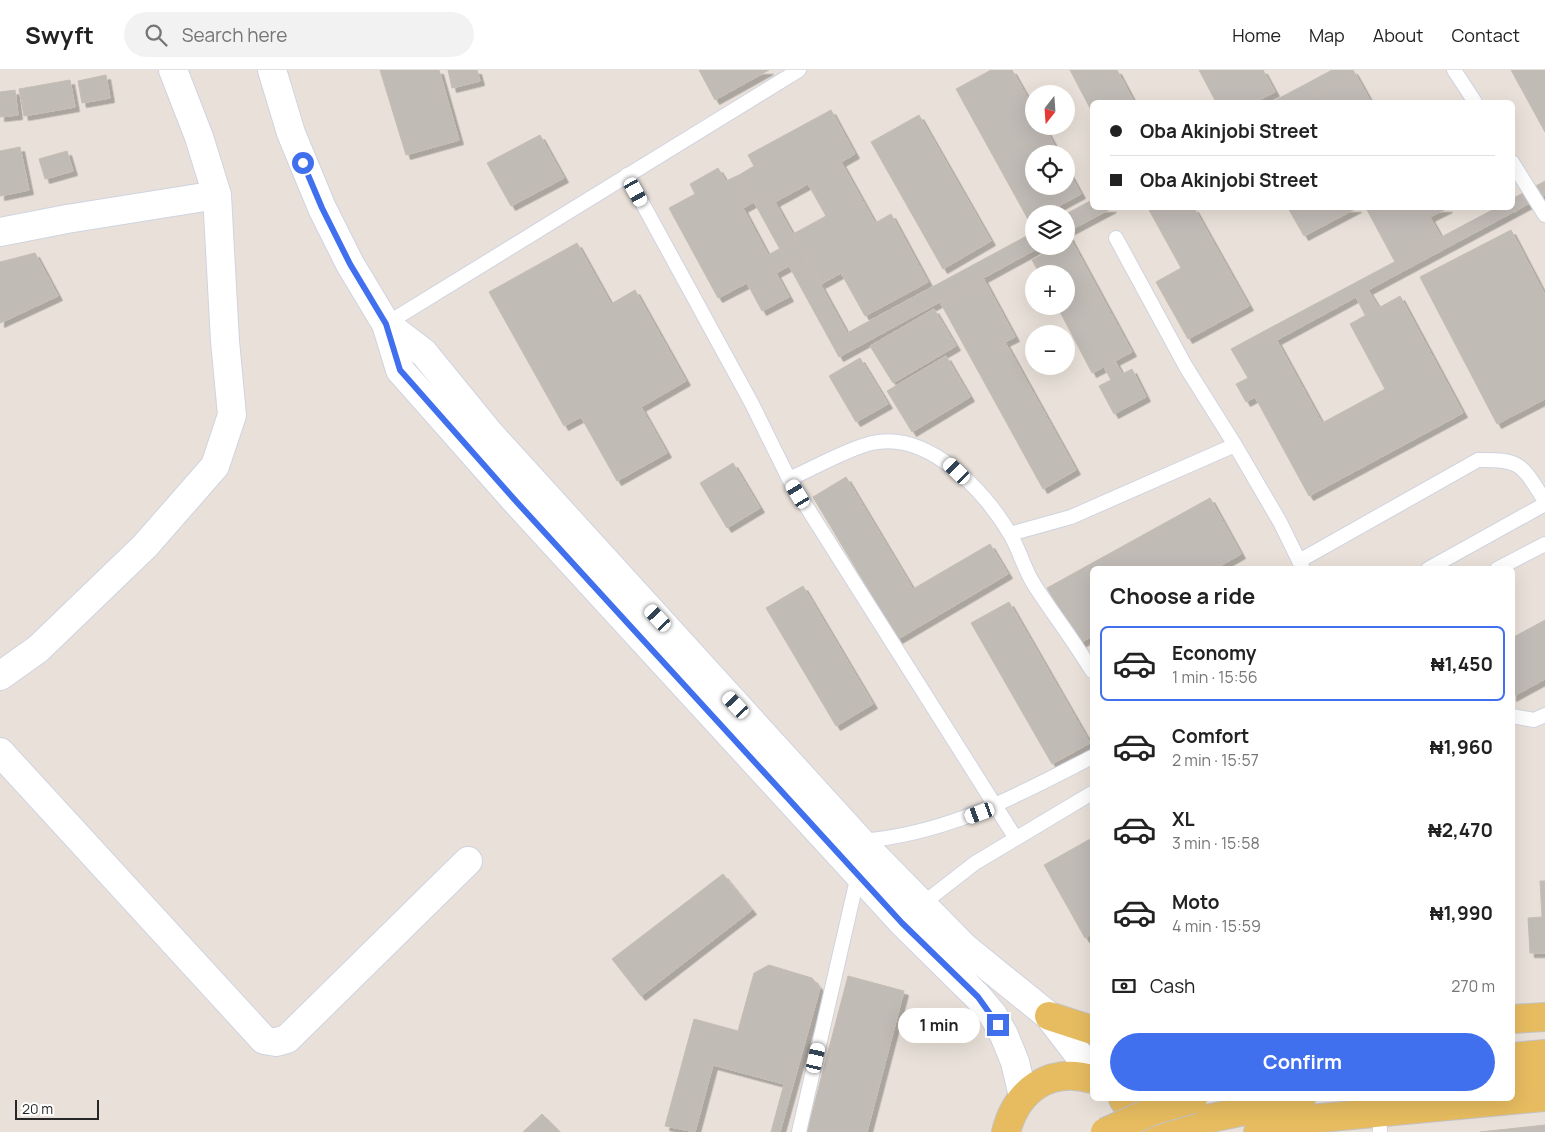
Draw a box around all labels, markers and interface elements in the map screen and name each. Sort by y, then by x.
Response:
search box [124,12,474,57]
text: Swyft [25,18,94,51]
icon: search [142,21,170,49]
text: Search here [182,22,287,48]
text: Home [1232,23,1281,47]
text: Map [1309,23,1345,47]
text: About [1373,23,1423,47]
text: Contact [1451,23,1520,47]
north arrow [1025,85,1075,135]
map controls [1025,85,1075,375]
text: Oba Akinjobi Street [1140,118,1318,144]
button: locate [1025,145,1075,195]
route start [292,152,314,174]
text: Oba Akinjobi Street [1140,167,1318,193]
car [622,175,649,209]
button: layers [1025,205,1075,255]
button: + [1025,265,1075,315]
button: − [1025,325,1075,375]
car [940,455,973,487]
car [783,477,812,511]
text: Choose a ride [1110,581,1255,611]
car [642,602,673,634]
text: Economy [1172,640,1256,666]
icon: car [1112,641,1157,686]
text: ₦1,450 [1431,651,1493,677]
text: 1 min · 15:56 [1172,666,1258,688]
car [720,689,751,721]
text: Comfort [1172,723,1249,749]
icon: car [1112,724,1157,769]
text: ₦1,960 [1430,734,1493,760]
text: 2 min · 15:57 [1172,749,1259,771]
car [963,801,996,825]
text: XL [1172,806,1195,832]
icon: car [1112,807,1157,852]
text: ₦2,470 [1428,817,1493,843]
text: 3 min · 15:58 [1172,832,1260,854]
text: Moto [1172,889,1219,915]
icon: car [1112,890,1157,935]
text: ₦1,990 [1430,900,1493,926]
text: 4 min · 15:59 [1172,915,1261,937]
icon: cash [1110,972,1138,1000]
text: Cash [1150,973,1195,999]
text: 270 m [1451,975,1495,997]
callout: 1 min [898,1008,980,1042]
text: 1 min [919,1014,959,1036]
route end [987,1014,1009,1036]
button: Confirm [1110,1033,1495,1091]
car [805,1042,826,1074]
scale bar [15,1097,99,1120]
text: 20 m [22,1099,53,1118]

